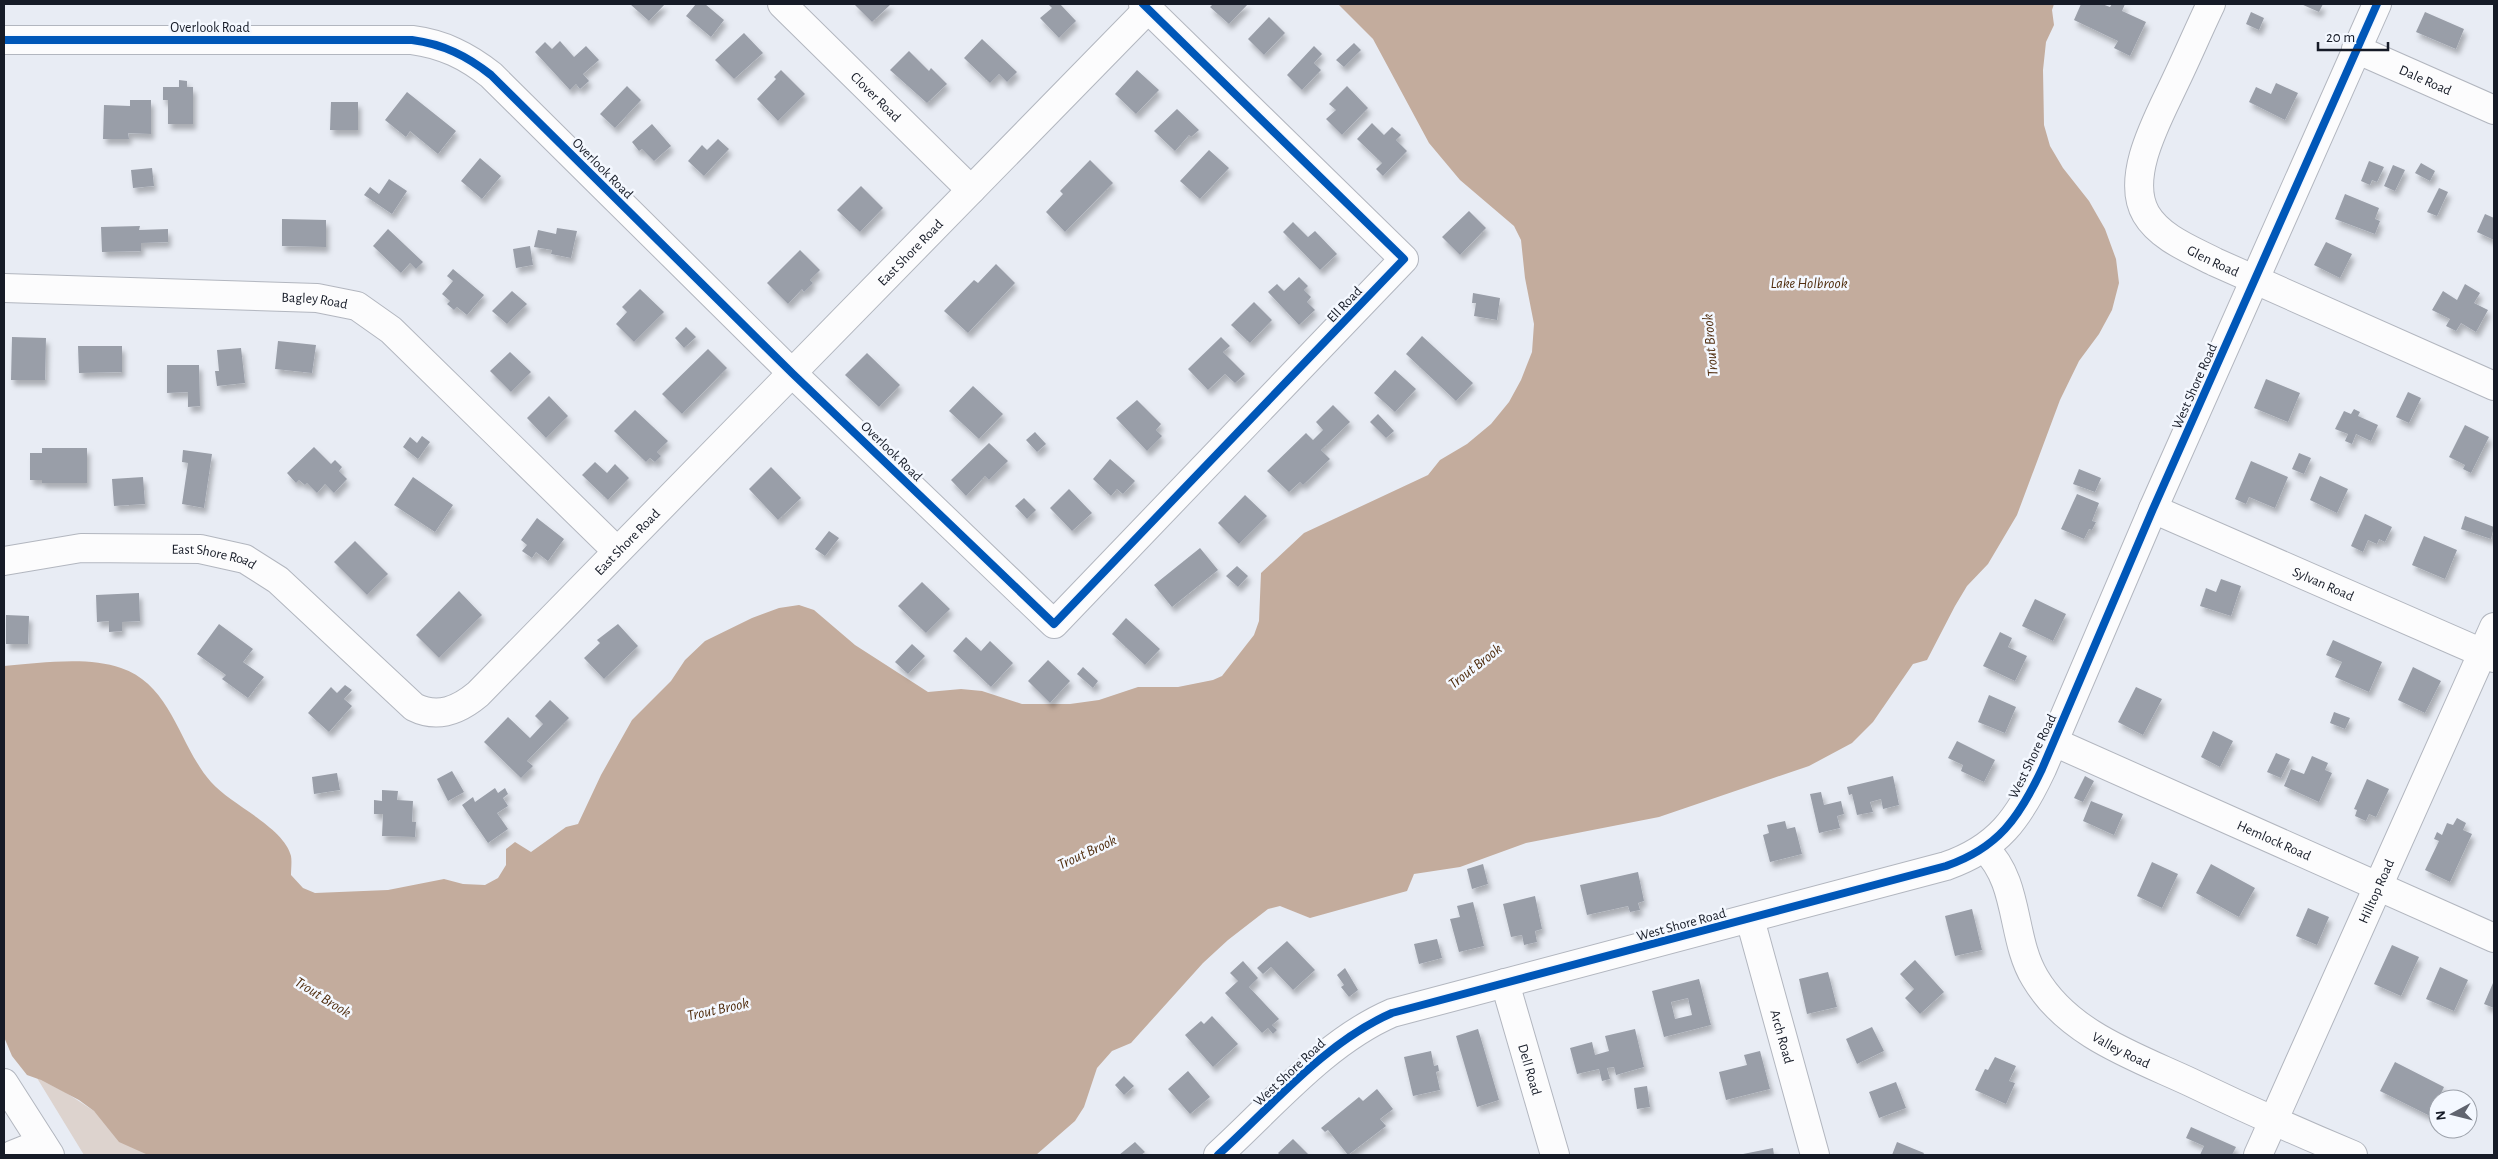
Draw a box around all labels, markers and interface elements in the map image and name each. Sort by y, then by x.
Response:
scale bar [2318,20,2388,52]
street label: Overlook Road [170,21,250,35]
text: 20 m [2326,30,2355,45]
street label: Dale Road [2397,63,2453,98]
street label: Clover Road [848,70,903,125]
street label: Overlook Road [569,136,635,202]
street label: East Shore Road [876,217,946,289]
street label: Glen Road [2185,243,2241,280]
water label: Lake Holbrook [1770,276,1848,291]
street label: Ell Road [1324,284,1365,325]
street label: Bagley Road [281,291,349,312]
water label: Trout Brook [1700,313,1721,377]
street label: West Shore Road [2170,342,2220,431]
street label: Overlook Road [858,419,925,484]
street label: East Shore Road [592,507,663,578]
street label: East Shore Road [172,543,258,572]
street label: Sylvan Road [2290,565,2356,604]
water label: Trout Brook [1446,641,1505,692]
street label: West Shore Road [2006,712,2059,801]
street label: Hemlock Road [2235,818,2313,864]
water label: Trout Brook [1056,832,1119,873]
street label: Hilltop Road [2356,857,2397,926]
street label: West Shore Road [1635,906,1727,944]
water label: Trout Brook [292,974,353,1020]
water label: Trout Brook [686,996,751,1023]
street label: Arch Road [1767,1008,1796,1065]
street label: Valley Road [2089,1030,2152,1071]
street label: West Shore Road [1251,1036,1328,1109]
street label: Dell Road [1515,1042,1543,1097]
north arrow [2428,1089,2478,1139]
text: N [2434,1110,2449,1121]

